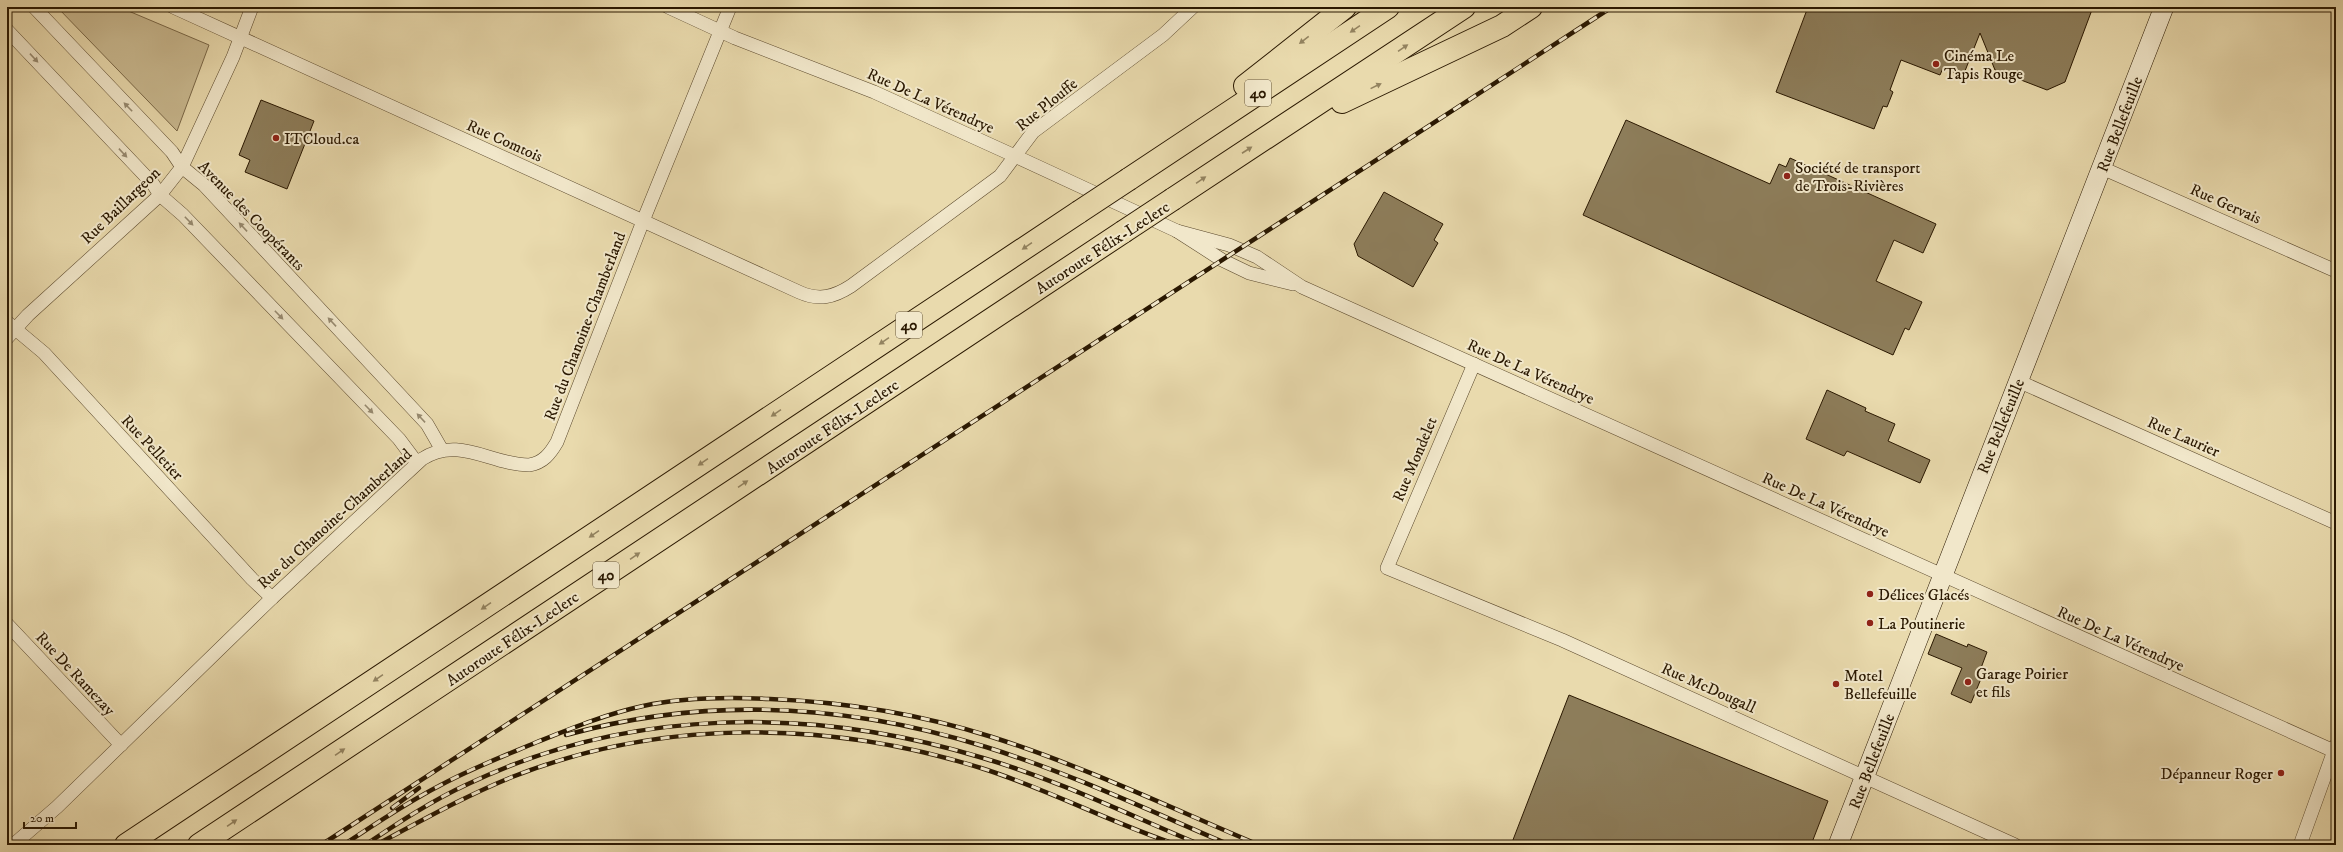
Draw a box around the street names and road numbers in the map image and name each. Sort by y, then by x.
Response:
street label: Rue De La Vérendrye [864,64,998,138]
street label: Rue Bellefeuille [2092,73,2148,175]
street label: Rue Plouffe [1012,74,1082,136]
road number: 40 [1245,80,1271,106]
street label: Rue Comtois [463,115,546,167]
street label: Avenue des Coopérants [194,156,309,275]
street label: Rue Baillargeon [77,163,165,248]
street label: Rue Gervais [2187,179,2264,228]
street label: Autoroute Félix-Leclerc [1032,197,1173,299]
street label: Rue du Chanoine-Chamberland [540,229,630,424]
road number: 40 [896,312,922,338]
street label: Rue De La Vérendrye [1464,335,1598,409]
street label: Autoroute Félix-Leclerc [762,375,903,479]
street label: Rue Bellefeuille [1973,375,2029,477]
street label: Rue Pelletier [117,411,188,485]
street label: Rue Laurier [2144,412,2223,462]
street label: Rue Mondelet [1388,414,1442,505]
street label: Rue du Chanoine-Chamberland [253,444,416,593]
street label: Rue De La Vérendrye [1759,468,1893,542]
road number: 40 [593,562,619,588]
street label: Autoroute Félix-Leclerc [442,587,583,691]
street label: Rue De La Vérendrye [2054,602,2188,676]
street label: Rue De Ramezay [31,627,120,720]
street label: Rue McDougall [1658,658,1759,718]
street label: Rue Bellefeuille [1844,710,1900,812]

